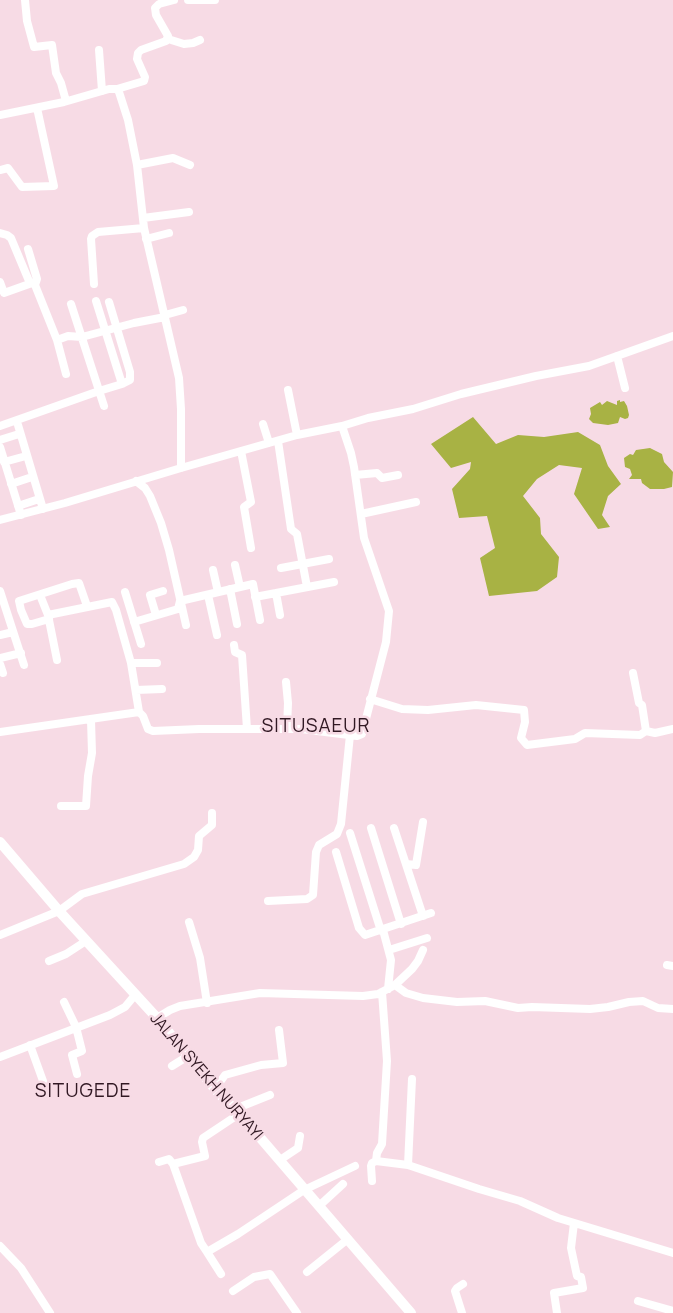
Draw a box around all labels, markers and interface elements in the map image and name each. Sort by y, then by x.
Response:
district label: SITUSAEUR [260,716,372,738]
street label: JALAN SYEKH NURYAYI [146,1010,266,1144]
district label: SITUGEDE [34,1081,132,1103]

